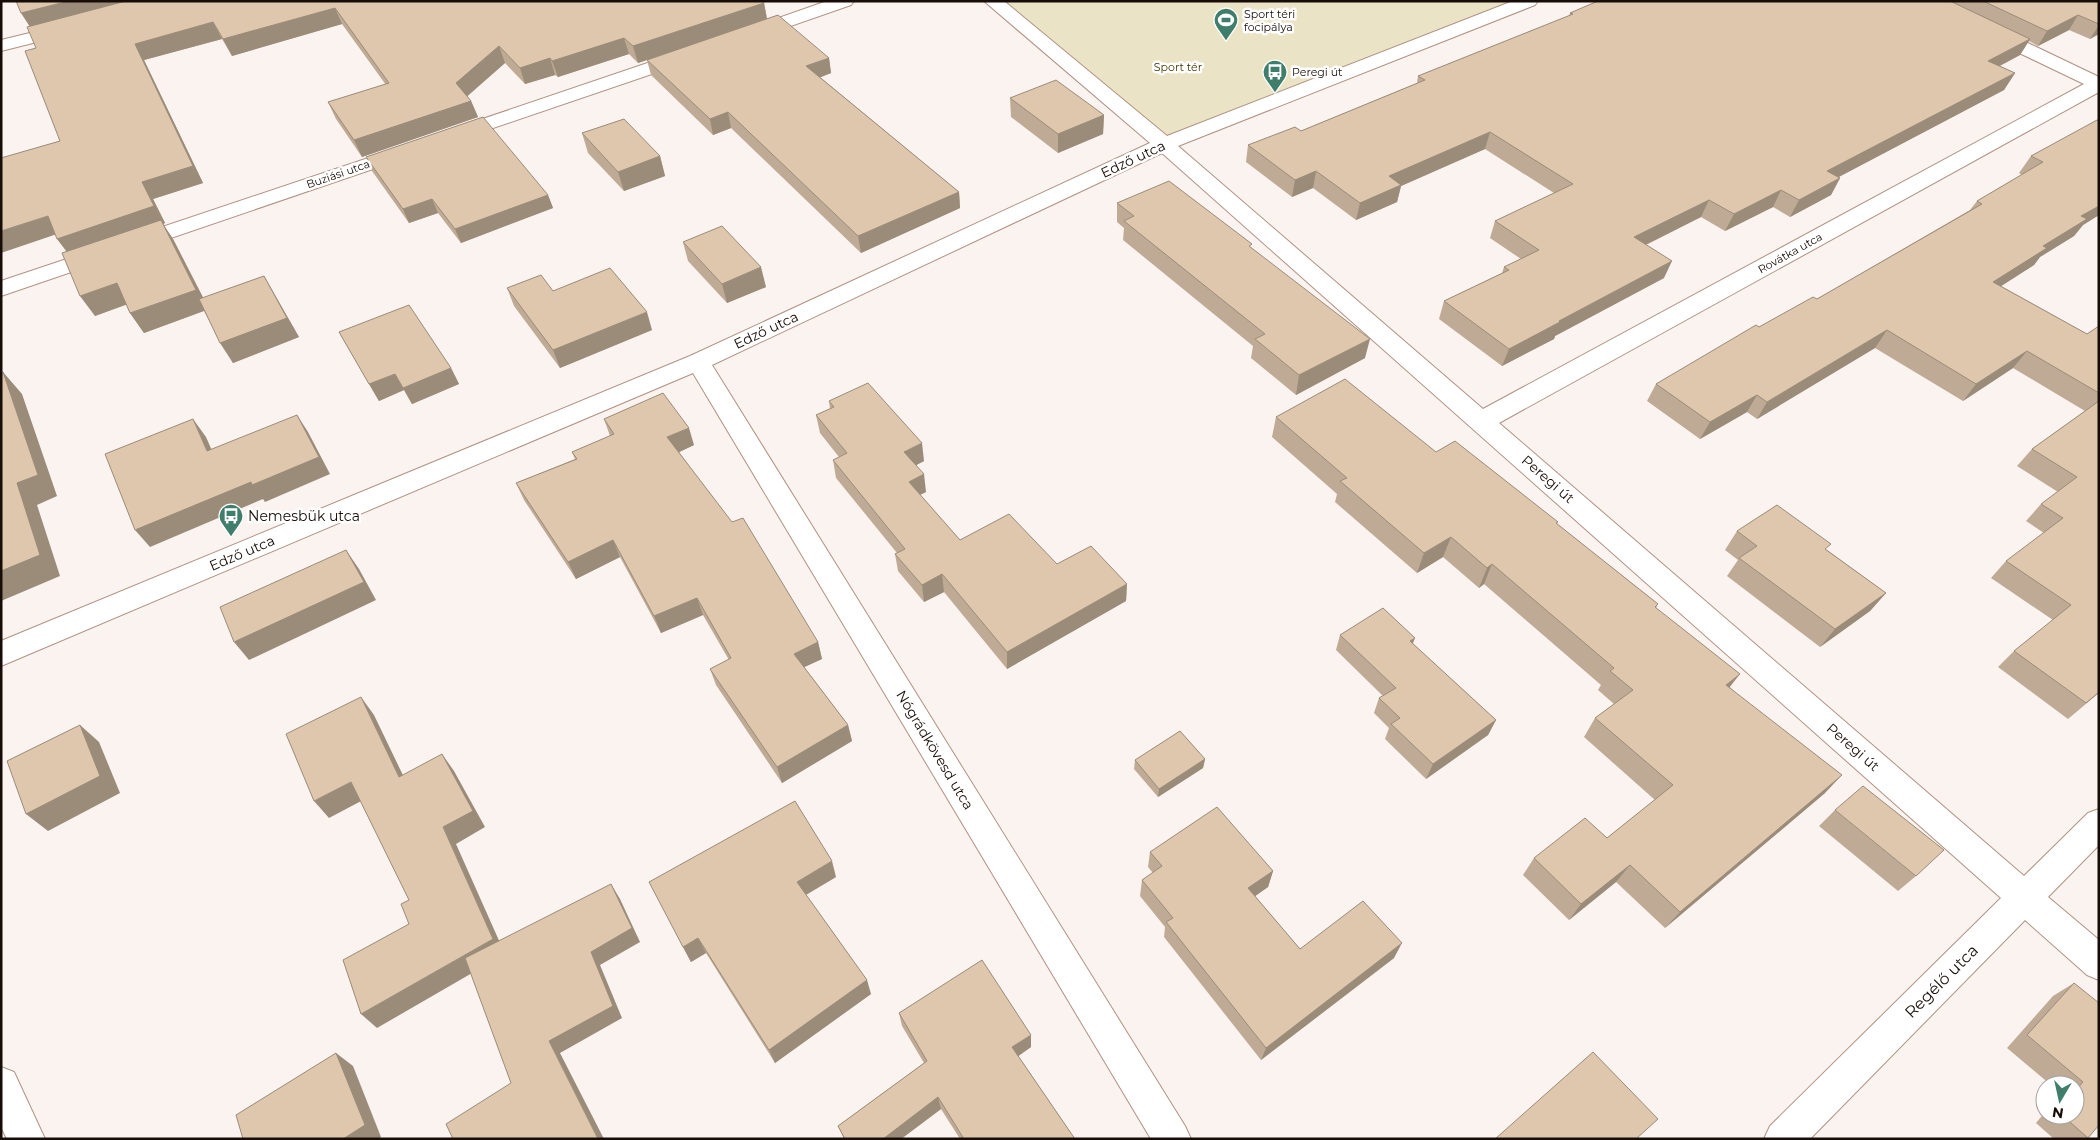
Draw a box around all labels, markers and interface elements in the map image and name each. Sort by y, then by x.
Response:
sports icon: Sport téri focipálya [1213,7,1239,41]
place label: Sport téri focipálya [1244,7,1295,34]
bus stop icon: Peregi út [1262,59,1288,93]
park label: Sport tér [1154,60,1202,74]
place label: Peregi út [1292,65,1343,79]
street label: Edző utca [1098,136,1168,182]
street label: Buziási utca [304,157,372,191]
street label: Rovátka utca [1755,230,1825,276]
street label: Edző utca [731,307,801,353]
street label: Peregi út [1518,451,1578,507]
bus stop icon: Nemesbük utca [218,503,244,537]
place label: Nemesbük utca [248,507,360,525]
street label: Edző utca [207,531,277,575]
street label: Nógrádkövesd utca [892,687,978,813]
street label: Peregi út [1823,719,1883,775]
street label: Regélő utca [1901,941,1982,1022]
north arrow [2035,1075,2085,1125]
text: N [2051,1103,2065,1123]

